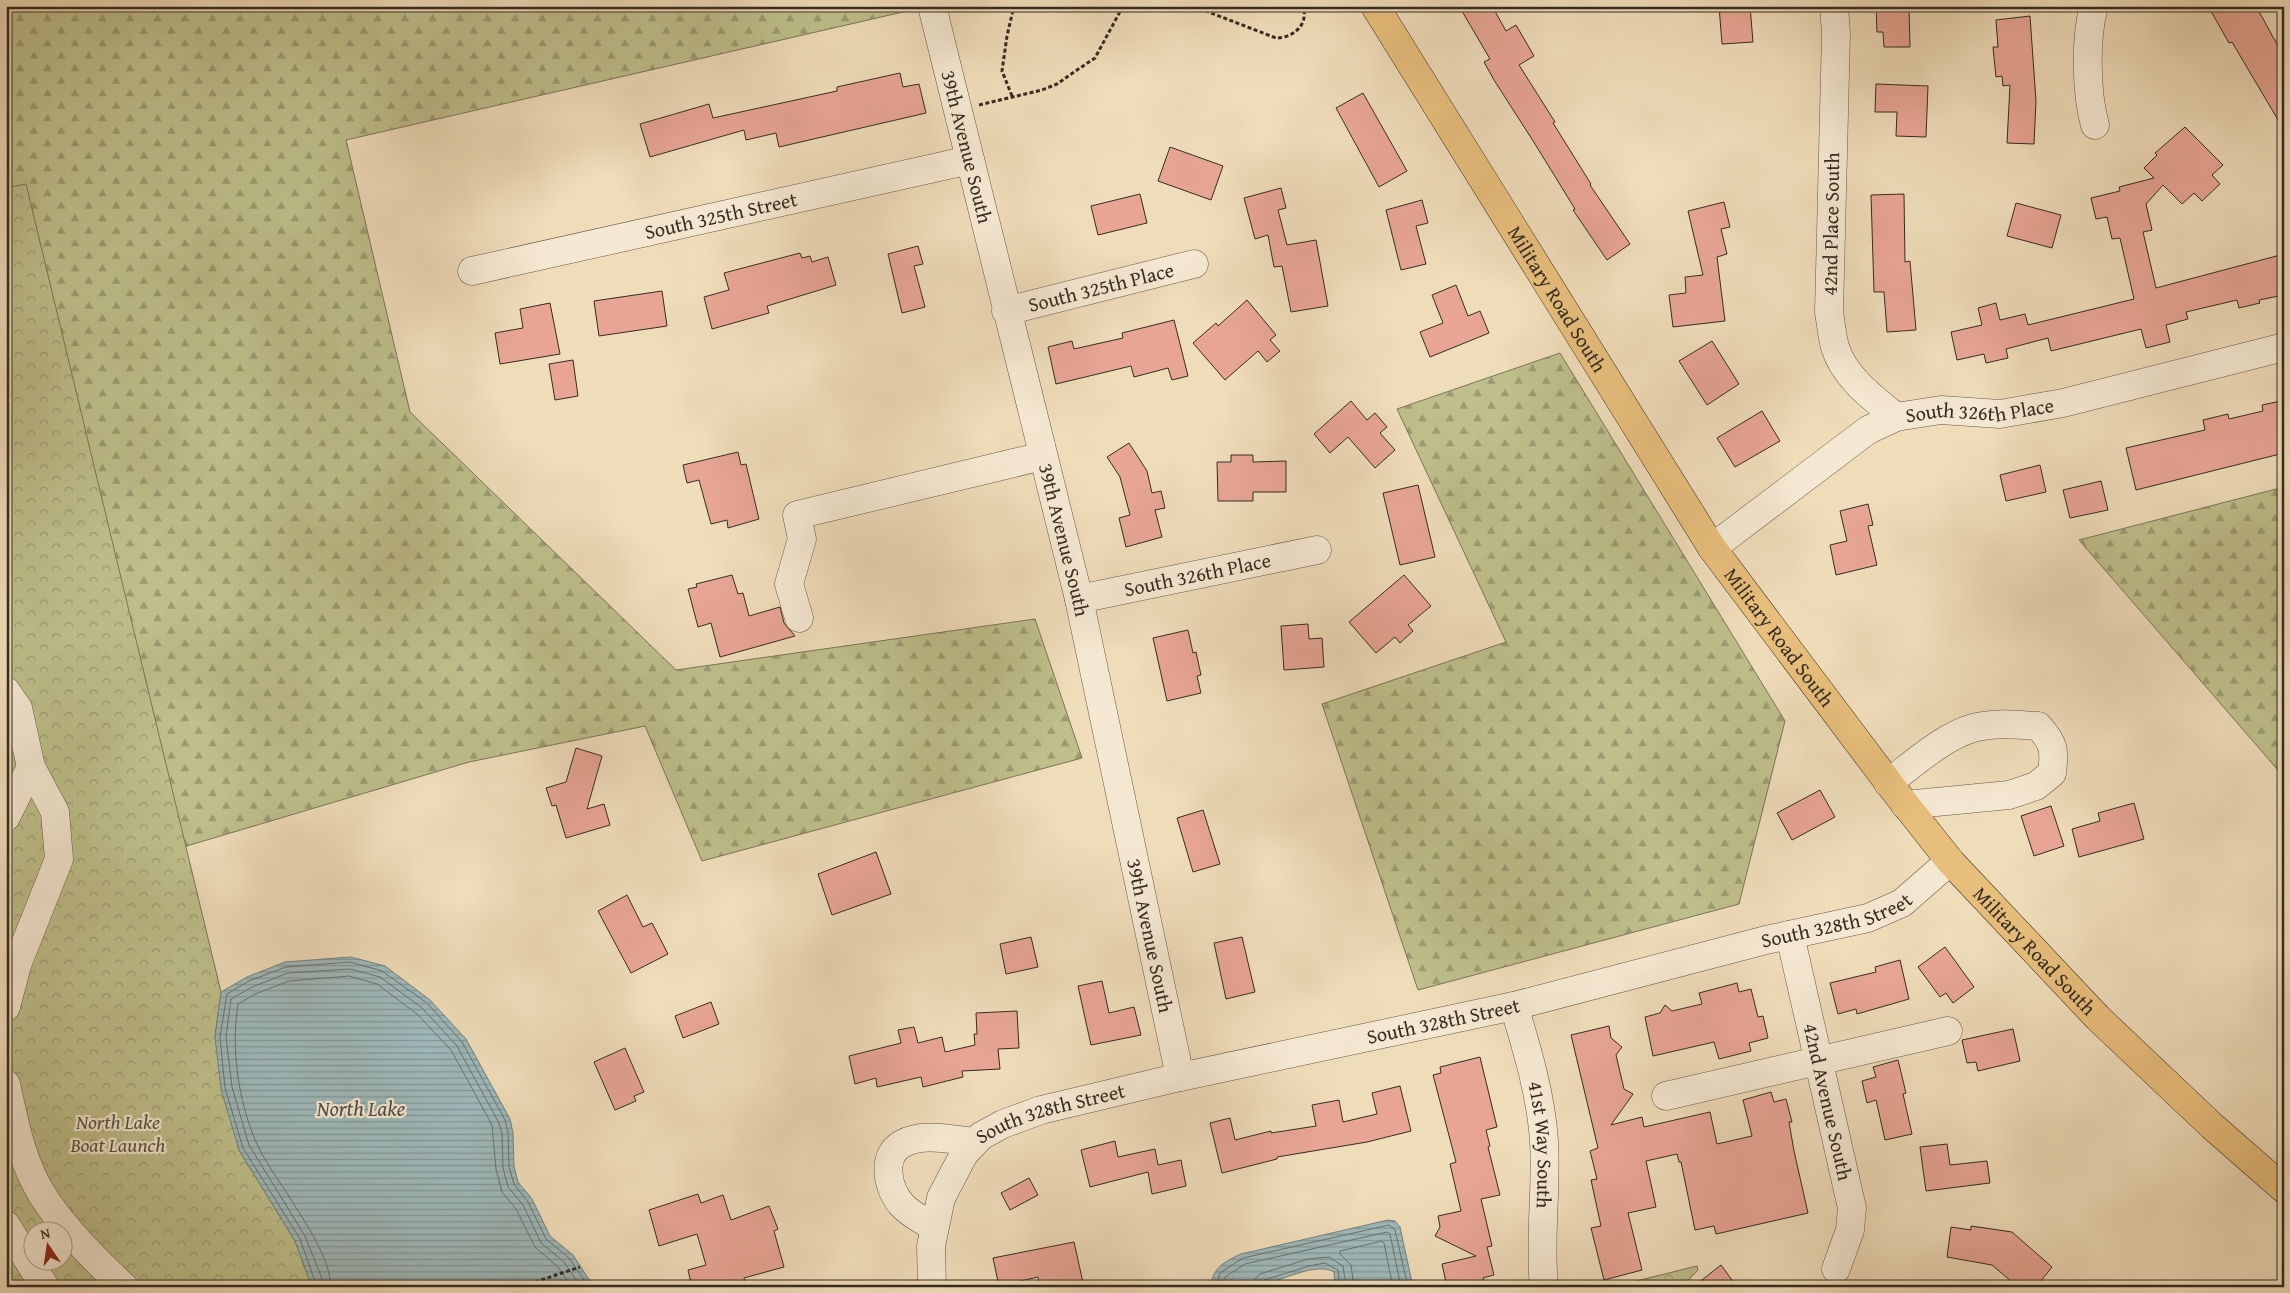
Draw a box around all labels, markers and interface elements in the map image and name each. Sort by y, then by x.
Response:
street label: 39th Avenue South [934,67,1000,226]
street label: 42nd Place South [1815,152,1846,296]
street label: South 325th Street [642,184,800,246]
street label: Military Road South [1501,220,1614,378]
street label: South 325th Place [1025,255,1177,319]
street label: South 326th Place [1903,390,2056,429]
street label: 39th Avenue South [1032,460,1097,619]
street label: South 326th Place [1121,545,1273,603]
street label: Military Road South [1718,561,1842,713]
street label: 39th Avenue South [1120,856,1181,1015]
street label: Military Road South [1967,880,2103,1022]
street label: South 328th Street [1758,885,1918,955]
street label: South 328th Street [1364,990,1523,1051]
street label: 42nd Avenue South [1796,1020,1860,1183]
street label: South 328th Street [970,1076,1128,1150]
street label: 41st Way South [1521,1078,1560,1209]
water label: North Lake [316,1093,405,1124]
park label: North Lake Boat Launch [70,1107,165,1159]
north arrow [22,1220,72,1270]
text: N [38,1222,53,1244]

